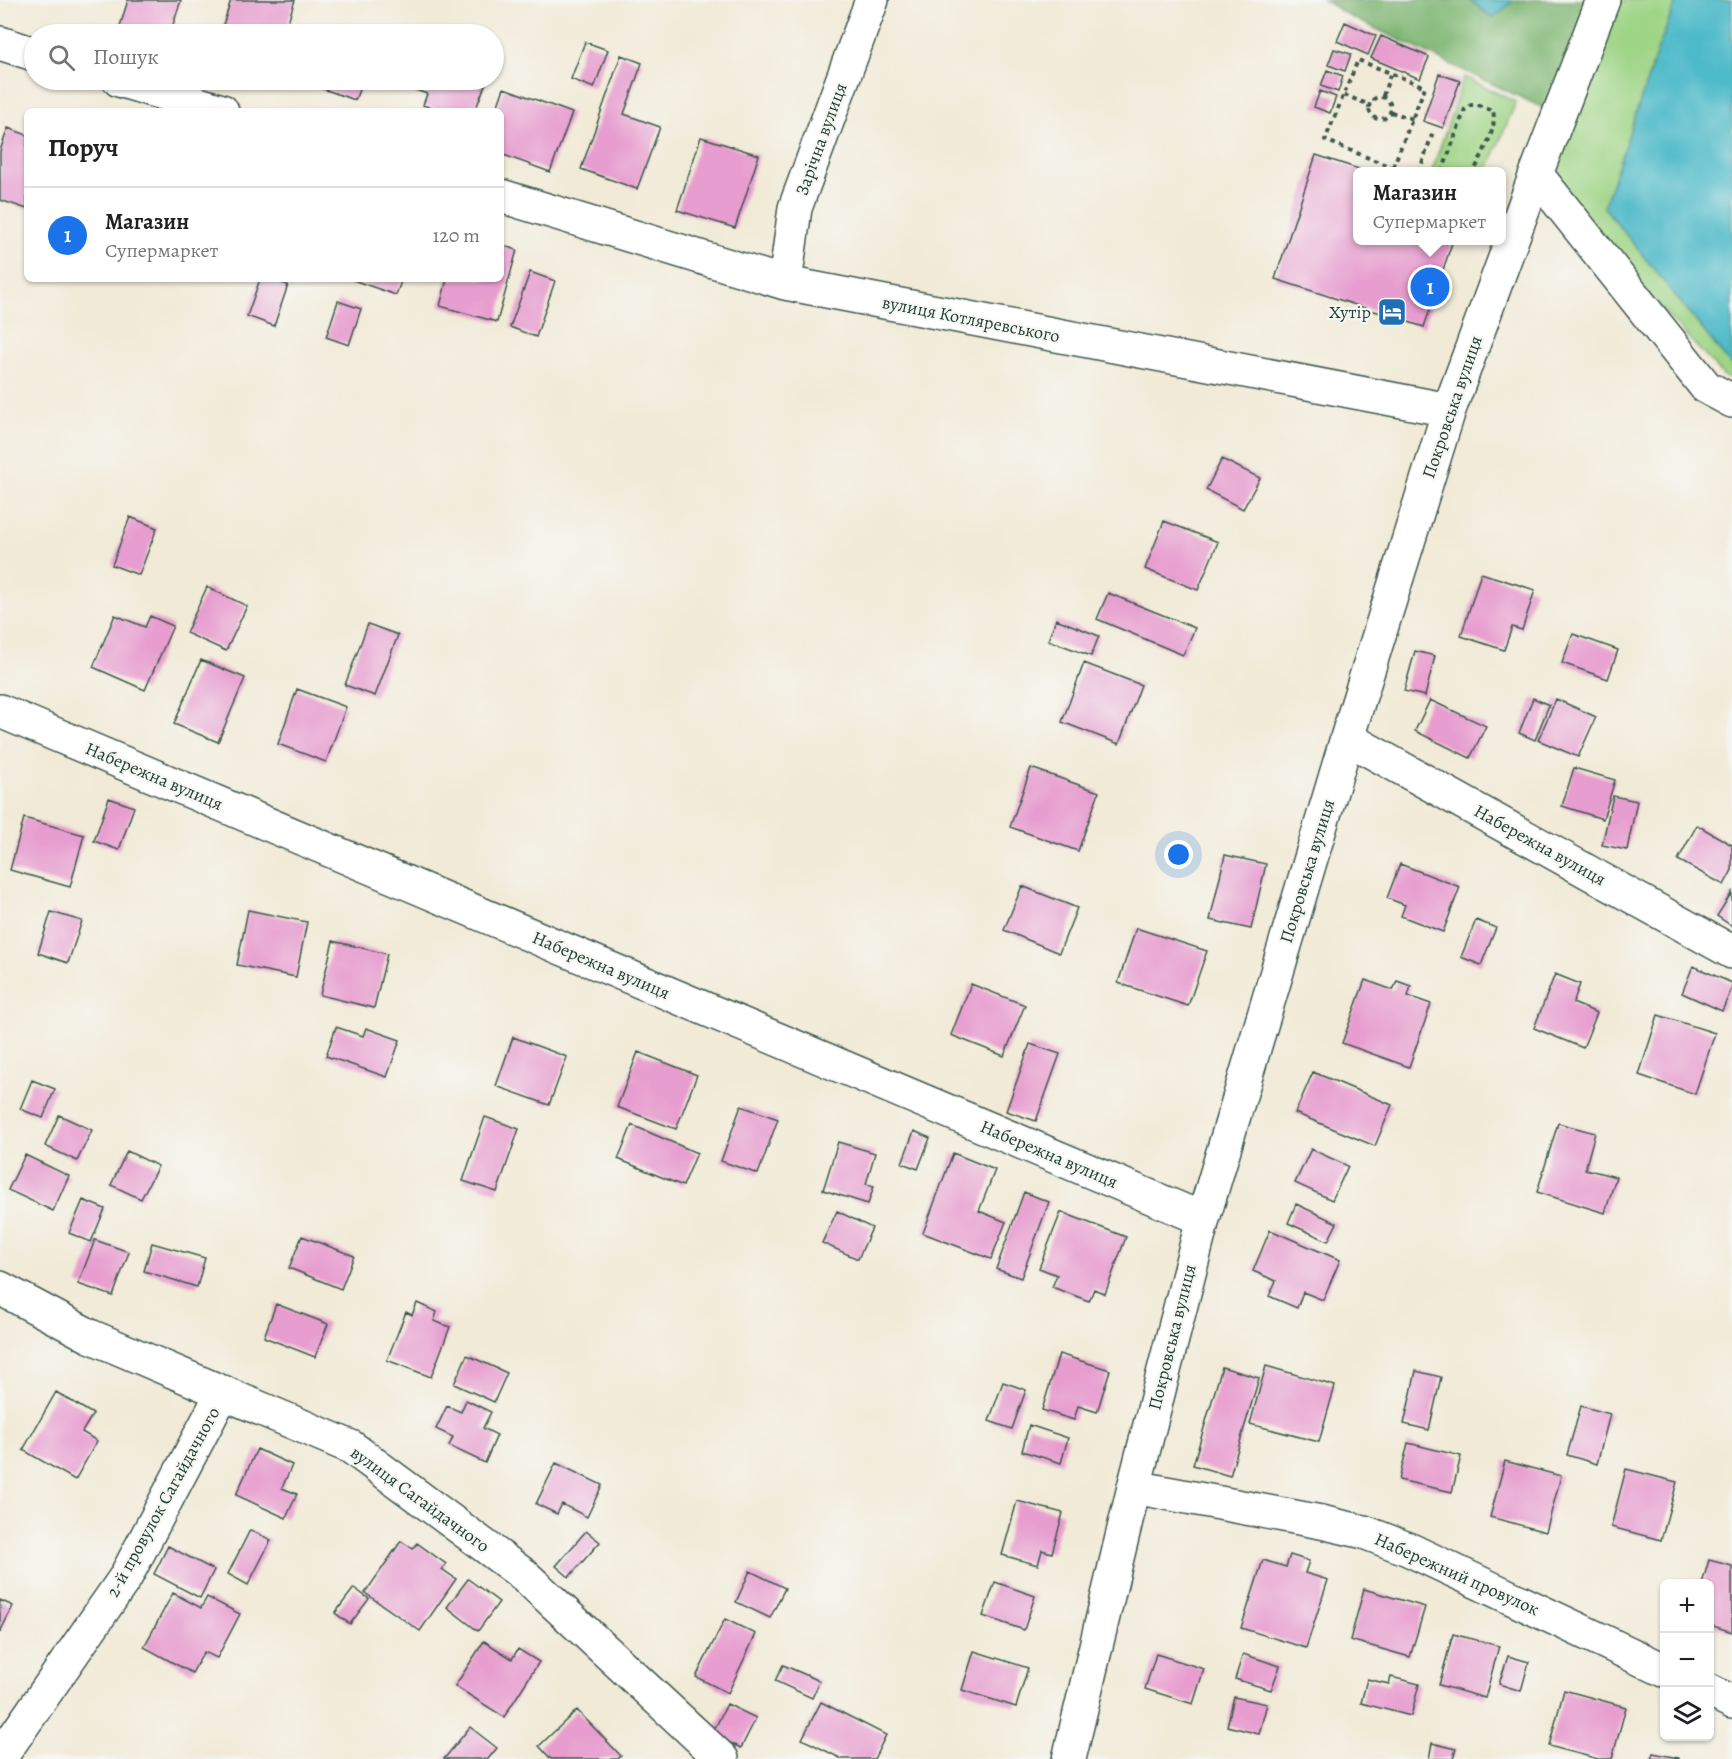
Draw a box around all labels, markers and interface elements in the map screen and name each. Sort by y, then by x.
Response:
search box [24,24,504,90]
icon: search [45,41,78,74]
text: Пошук [93,42,159,72]
street label: Зарічна вулиця [790,79,852,199]
text: Поруч [48,130,119,165]
popup [1353,167,1506,245]
text: Магазин [1373,178,1457,208]
text: Магазин [105,207,189,237]
text: Супермаркет [1373,208,1486,235]
text: 1 [64,222,71,249]
text: 120 m [432,222,480,249]
text: Супермаркет [105,237,219,264]
pin: 1 [1410,264,1450,310]
street label: вулиця Котляревського [880,290,1062,348]
hotel icon: Хутір [1376,296,1408,328]
place label: Хутір [1329,300,1371,324]
street label: Покровська вулиця [1416,332,1488,482]
street label: Набережна вулиця [82,736,226,816]
street label: Покровська вулиця [1274,796,1340,946]
street label: Набережна вулиця [1470,799,1610,891]
your location [1164,840,1193,869]
street label: Набережна вулиця [529,925,673,1005]
street label: Набережна вулиця [977,1114,1121,1194]
street label: Покровська вулиця [1142,1262,1202,1412]
street label: 2-й провулок Сагайдачного [101,1403,225,1601]
street label: вулиця Сагайдачного [346,1440,494,1558]
street label: Набережний провулок [1371,1527,1543,1621]
map controls [1660,1579,1714,1741]
button: + [1660,1579,1714,1633]
button: − [1660,1633,1714,1687]
button: layers [1660,1687,1714,1741]

